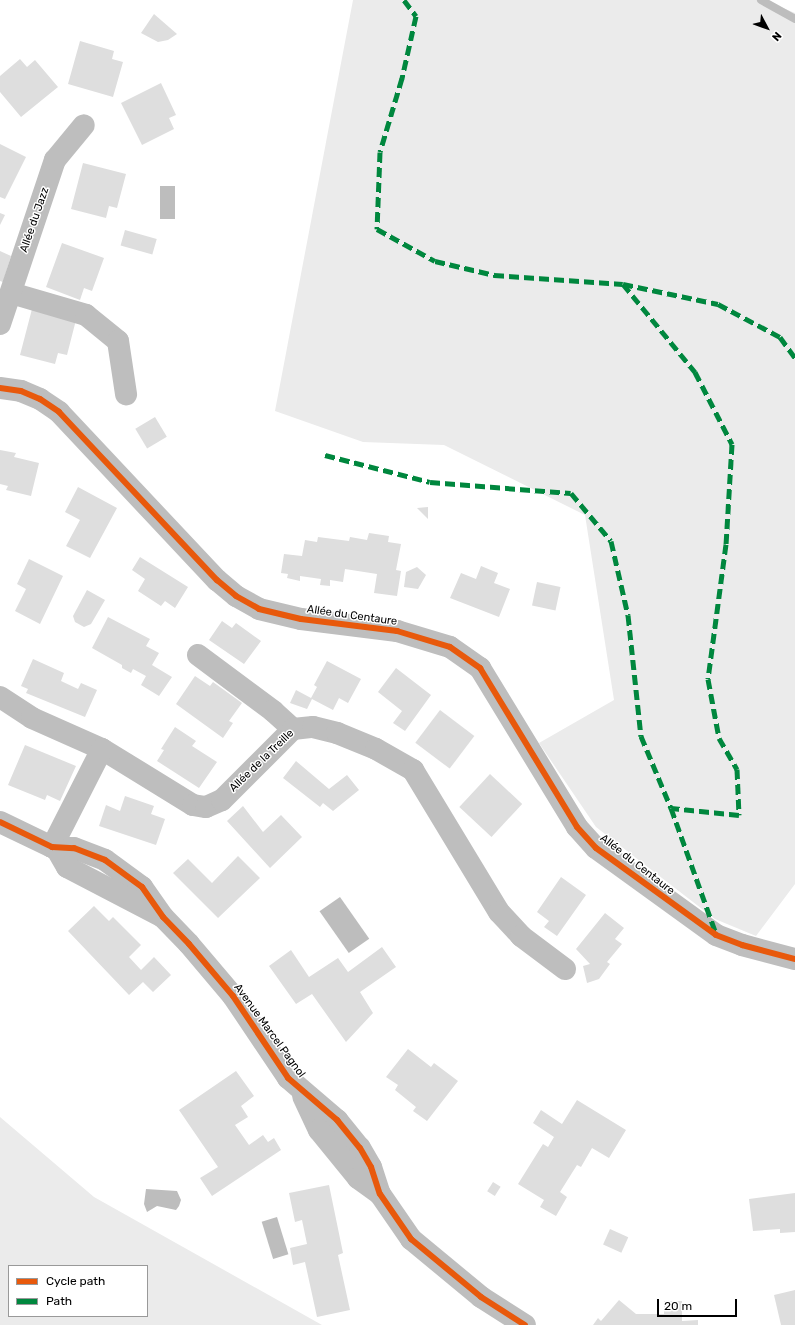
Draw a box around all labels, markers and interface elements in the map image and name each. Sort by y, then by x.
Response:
north arrow [747,8,787,48]
text: N [769,29,784,43]
street label: Allée du Jazz [18,186,52,254]
street label: Allée du Centaure [306,603,398,629]
street label: Allée de la Treille [227,727,297,795]
street label: Allée du Centaure [597,832,677,898]
street label: Avenue Marcel Pagnol [230,981,308,1081]
legend [8,1265,148,1317]
text: Cycle path [46,1274,105,1288]
scale bar [659,1291,739,1317]
text: Path [46,1294,72,1308]
text: 20 m [664,1299,692,1313]

